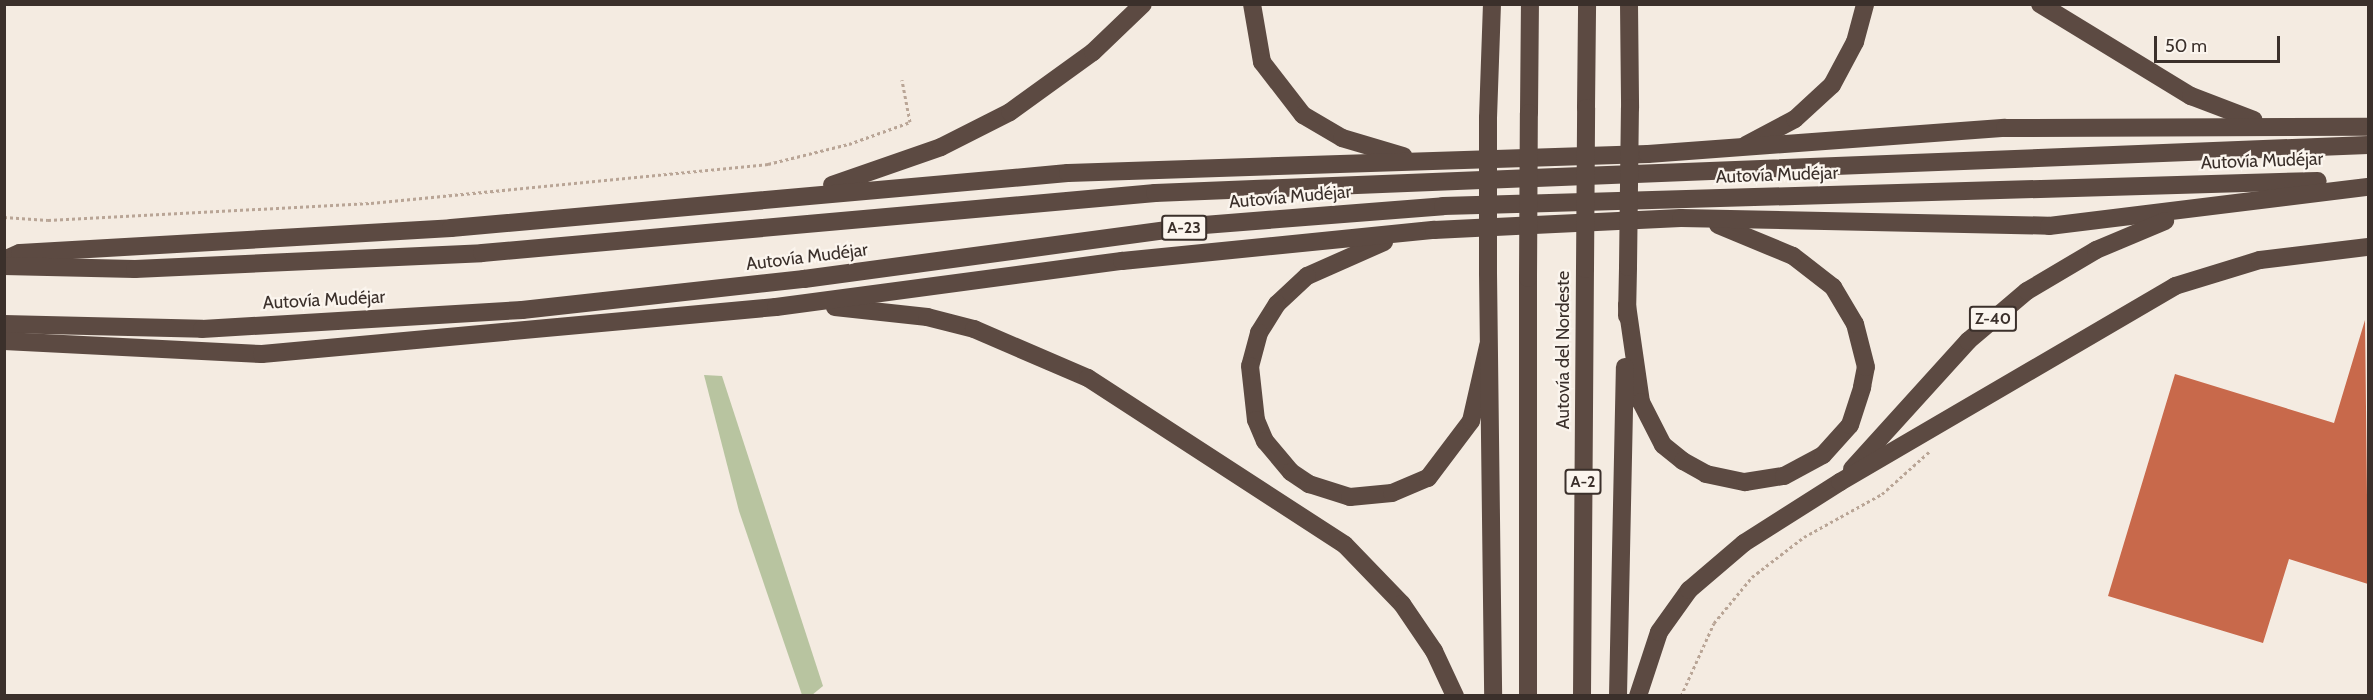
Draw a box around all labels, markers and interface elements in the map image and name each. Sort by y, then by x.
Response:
scale bar [2157,24,2283,62]
text: 50 m [2165,35,2207,57]
street label: Autovía Mudéjar [2200,148,2324,174]
street label: Autovía Mudéjar [1715,162,1839,188]
street label: Autovía Mudéjar [1228,181,1352,213]
road number: A-23 [1160,215,1208,241]
street label: Autovía Mudéjar [745,239,869,275]
street label: Autovía del Nordeste [1552,271,1574,429]
street label: Autovía Mudéjar [262,286,386,314]
road number: Z-40 [1968,306,2018,332]
road number: A-2 [1564,469,1602,495]

